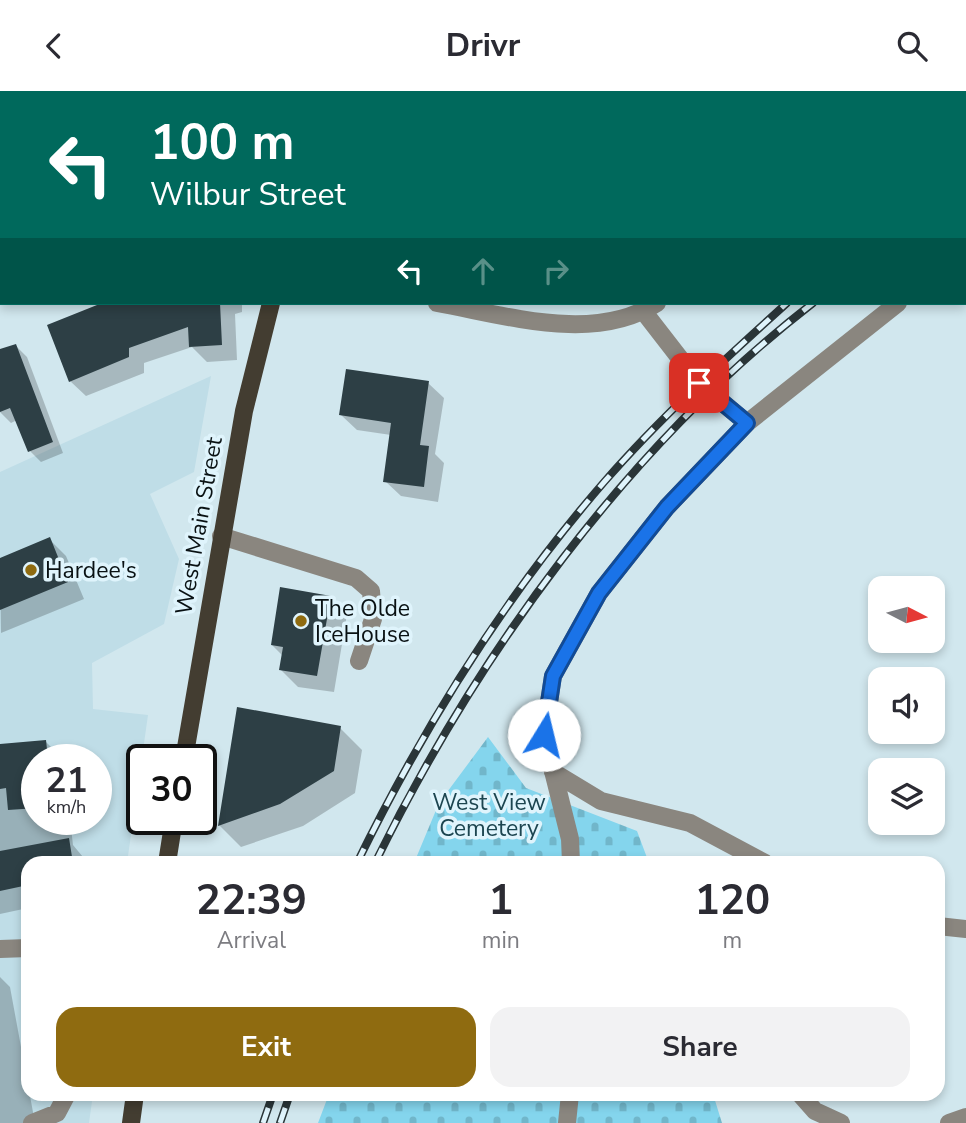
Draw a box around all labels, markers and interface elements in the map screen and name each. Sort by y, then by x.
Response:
text: Drivr [446,24,520,67]
icon: back [35,27,73,65]
icon: search [893,27,931,65]
text: 100 m [150,109,294,176]
icon: left [35,119,126,210]
text: Wilbur Street [150,173,346,216]
icon: left [391,252,429,290]
icon: ahead [464,252,502,290]
icon: right [537,252,575,290]
pin [669,353,729,413]
icon: arrive [680,364,718,402]
street label: West Main Street [168,434,230,617]
place label: Hardee's [45,555,137,586]
marker: Hardee's [23,562,39,578]
north arrow [868,576,945,653]
map controls [868,576,945,835]
place label: The Olde IceHouse [315,593,410,650]
marker: The Olde IceHouse [293,613,309,629]
button: sound [868,667,945,744]
position arrow [507,698,581,772]
speed limit sign: 30 [126,744,217,835]
text: 21 [45,757,88,804]
button: layers [868,758,945,835]
park label: West View Cemetery [432,787,546,844]
text: km/h [47,795,86,819]
text: 22:39 [196,872,307,929]
text: 1 [488,872,513,929]
text: 120 [695,872,770,929]
text: Arrival [217,925,286,956]
text: min [482,925,520,956]
text: m [723,925,742,956]
button: Exit [56,1007,476,1087]
button: Share [490,1007,910,1087]

